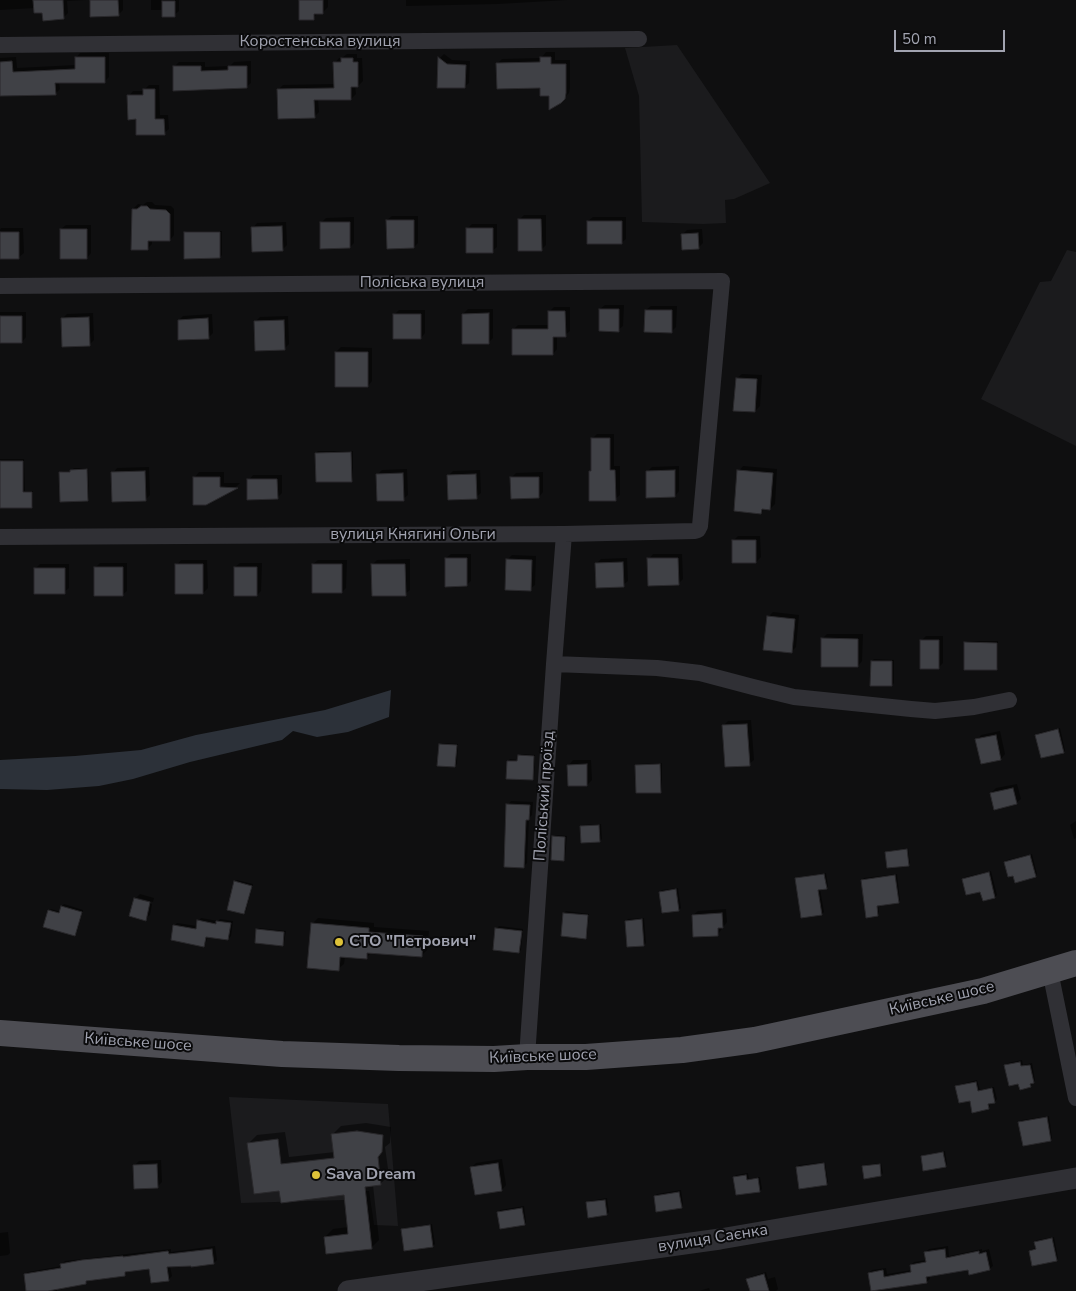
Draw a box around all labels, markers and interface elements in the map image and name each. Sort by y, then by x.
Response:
scale bar [896,20,1007,52]
text: 50 m [902,29,937,49]
street label: Коростенська вулиця [239,32,401,52]
street label: Поліська вулиця [360,273,484,293]
street label: вулиця Княгині Ольги [330,525,496,545]
street label: Поліський проїзд [531,730,559,862]
place label: СТО "Петрович" [349,932,476,952]
marker: СТО "Петрович" [333,936,345,948]
street label: Київське шосе [887,978,997,1020]
street label: Київське шосе [84,1030,192,1056]
street label: Київське шосе [489,1046,597,1068]
place label: Sava Dream [326,1165,416,1185]
marker: Sava Dream [310,1169,322,1181]
street label: вулиця Саєнка [657,1221,769,1257]

